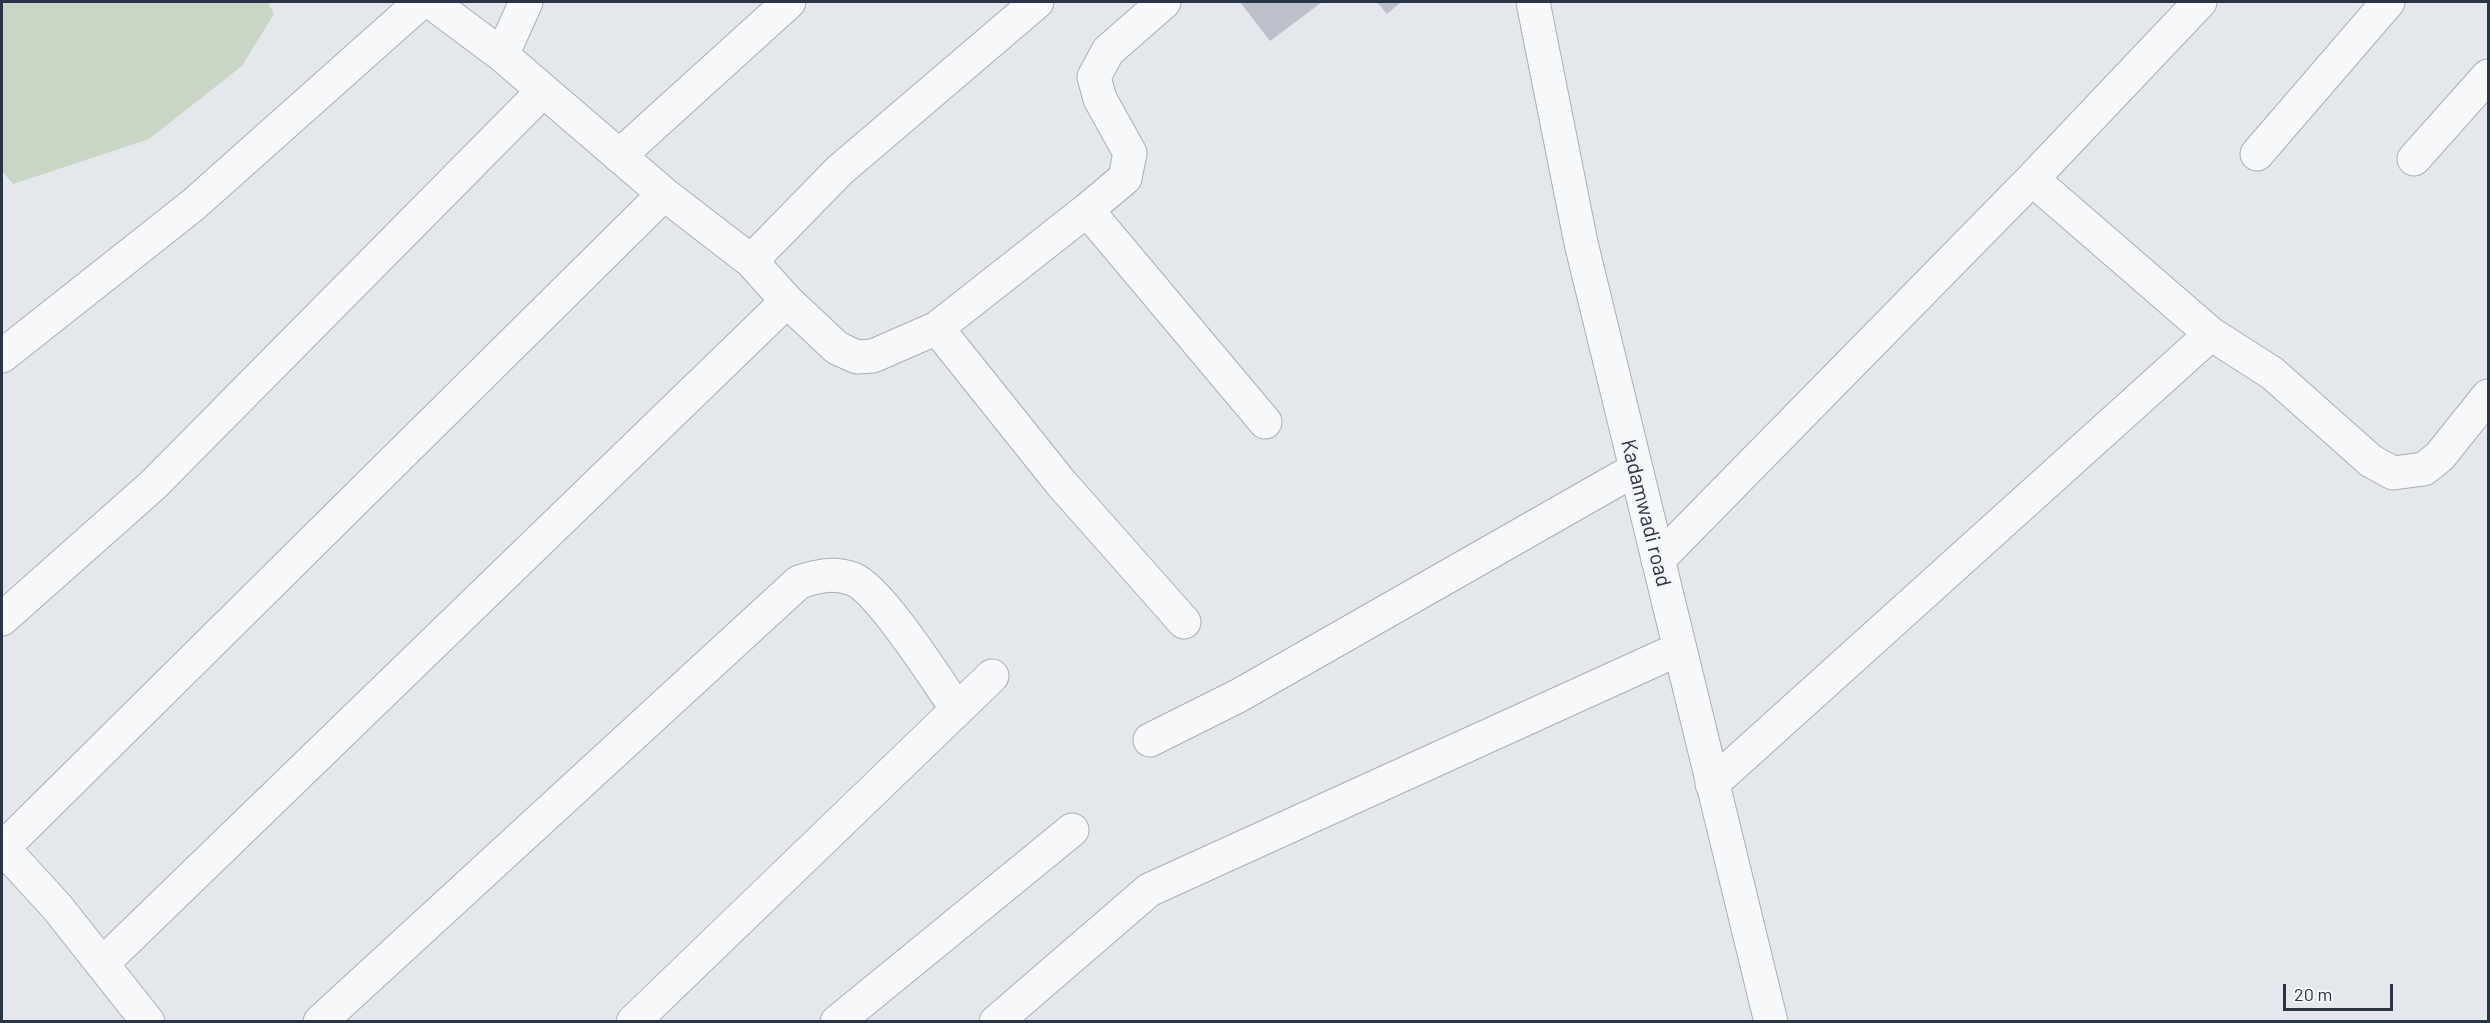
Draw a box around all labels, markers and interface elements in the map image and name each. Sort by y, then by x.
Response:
street label: Kadamwadi road [1616,437,1676,589]
scale bar [2286,972,2396,1010]
text: 20 m [2294,983,2332,1005]

